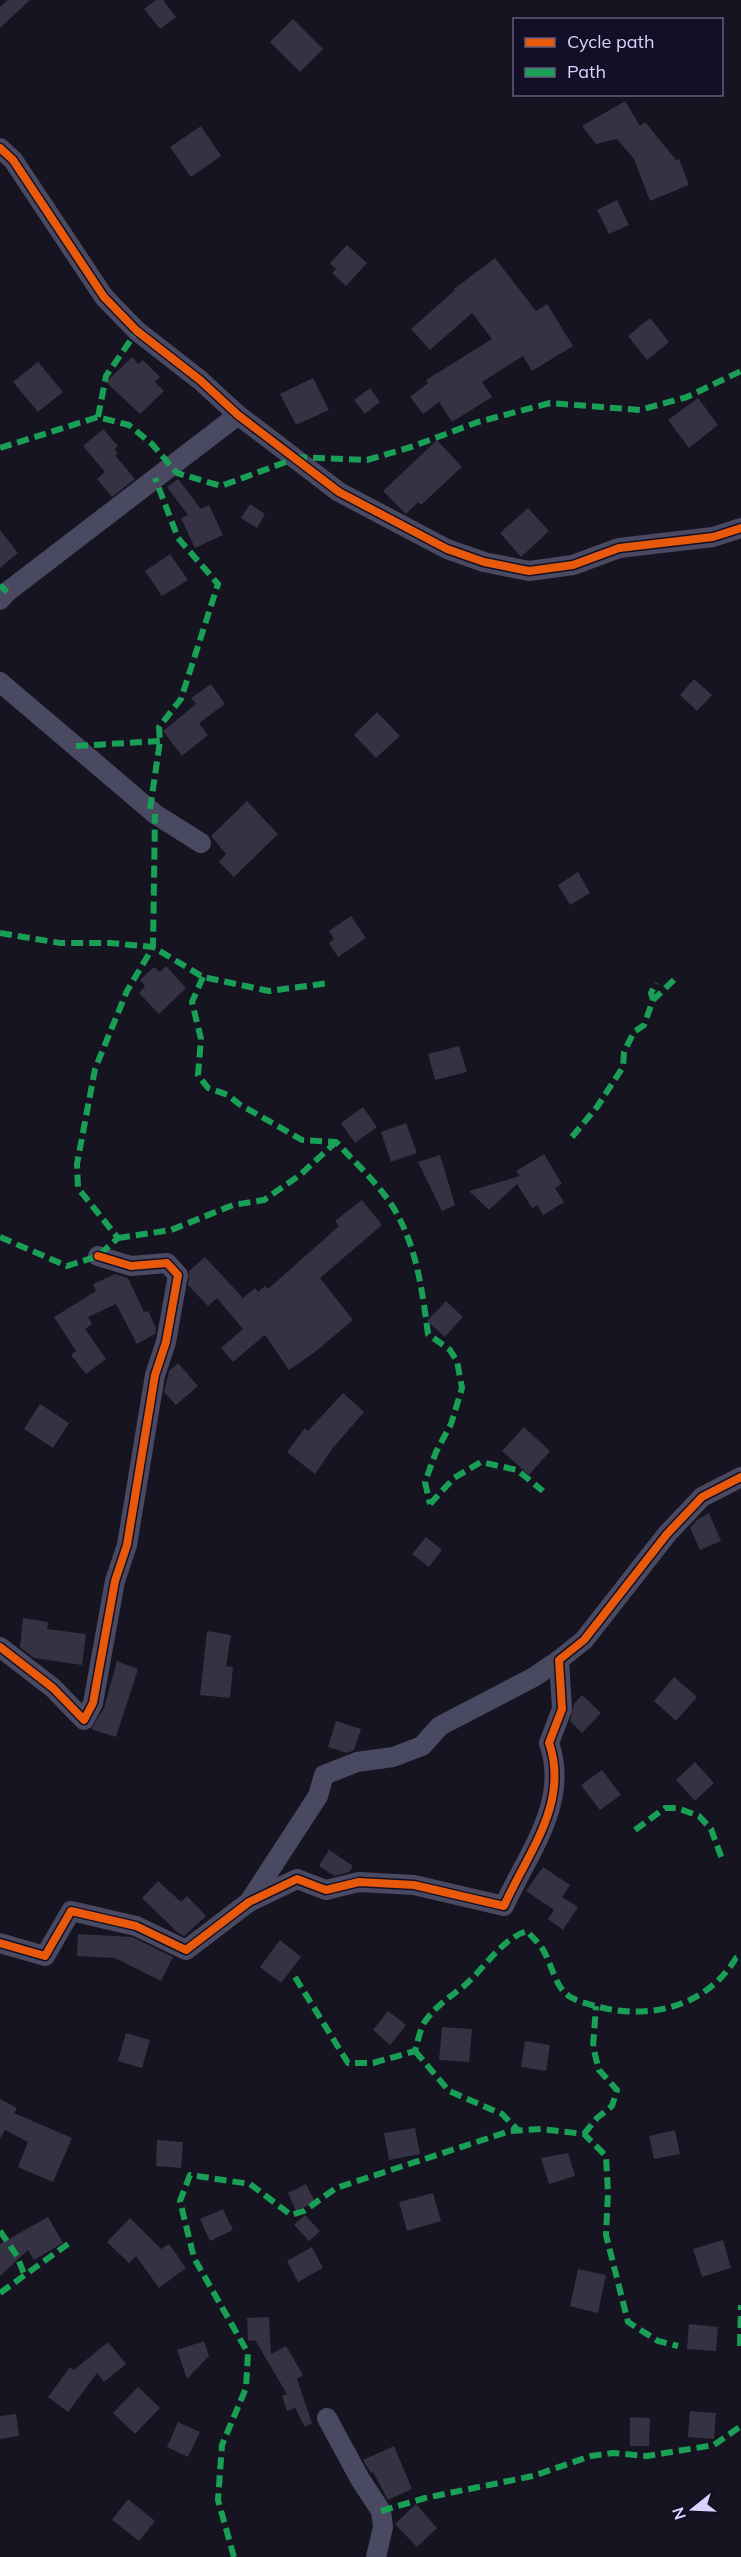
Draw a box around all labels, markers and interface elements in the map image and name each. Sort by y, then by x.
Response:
legend [513,18,723,96]
text: Cycle path [567,30,654,53]
text: Path [567,60,606,83]
north arrow [663,2479,723,2539]
text: N [667,2505,690,2522]

